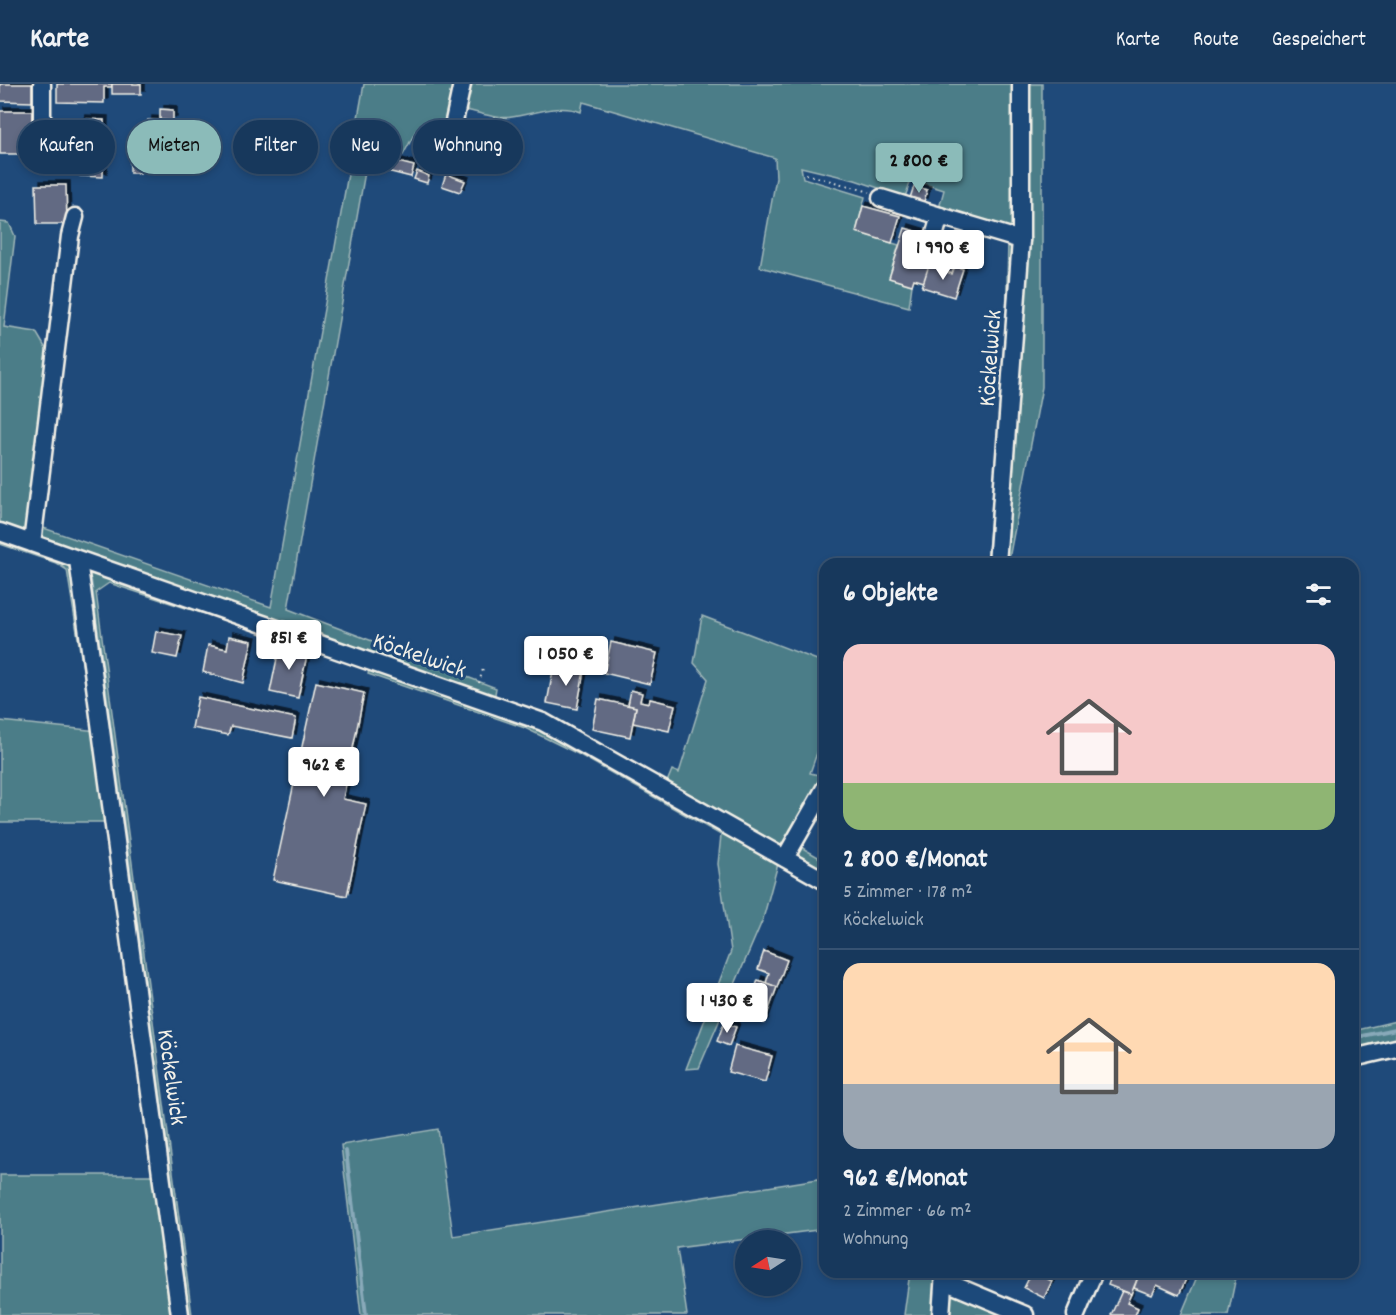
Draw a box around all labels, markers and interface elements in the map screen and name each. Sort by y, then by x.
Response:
text: Karte [30,21,89,61]
text: Karte [1116,26,1160,56]
text: Route [1193,26,1239,56]
text: Gespeichert [1272,26,1366,56]
chip: Kaufen [18,120,115,174]
chip: Mieten [127,120,221,174]
chip: Filter [233,120,318,174]
chip: Neu [330,120,401,174]
chip: Wohnung [413,120,523,174]
pin: 2 800 € [864,143,974,194]
text: 2 800 € [890,148,948,176]
pin: 1 990 € [888,230,998,281]
text: 1 990 € [916,235,970,263]
street label: Köckelwick [972,309,1012,408]
text: 6 Objekte [843,576,938,613]
icon: filters [1302,578,1335,611]
pin: 851 € [247,620,331,671]
text: 851 € [270,625,308,653]
street label: Köckelwick [368,625,470,689]
pin: 1 050 € [511,636,621,687]
text: 1 050 € [538,641,594,669]
icon: home [1035,683,1143,791]
pin: 962 € [282,747,366,798]
text: 962 € [302,752,346,780]
text: 2 800 €/Monat [843,842,988,879]
text: 5 Zimmer · 178 m² [843,879,972,907]
text: Köckelwick [843,907,924,935]
pin: 1 430 € [672,983,782,1034]
text: 1 430 € [701,988,753,1016]
icon: home [1035,1002,1143,1110]
street label: Köckelwick [146,1027,194,1128]
text: 962 €/Monat [843,1161,968,1198]
text: 2 Zimmer · 66 m² [843,1198,971,1226]
text: Wohnung [843,1226,908,1254]
north arrow [735,1230,801,1296]
map controls [735,1230,801,1296]

